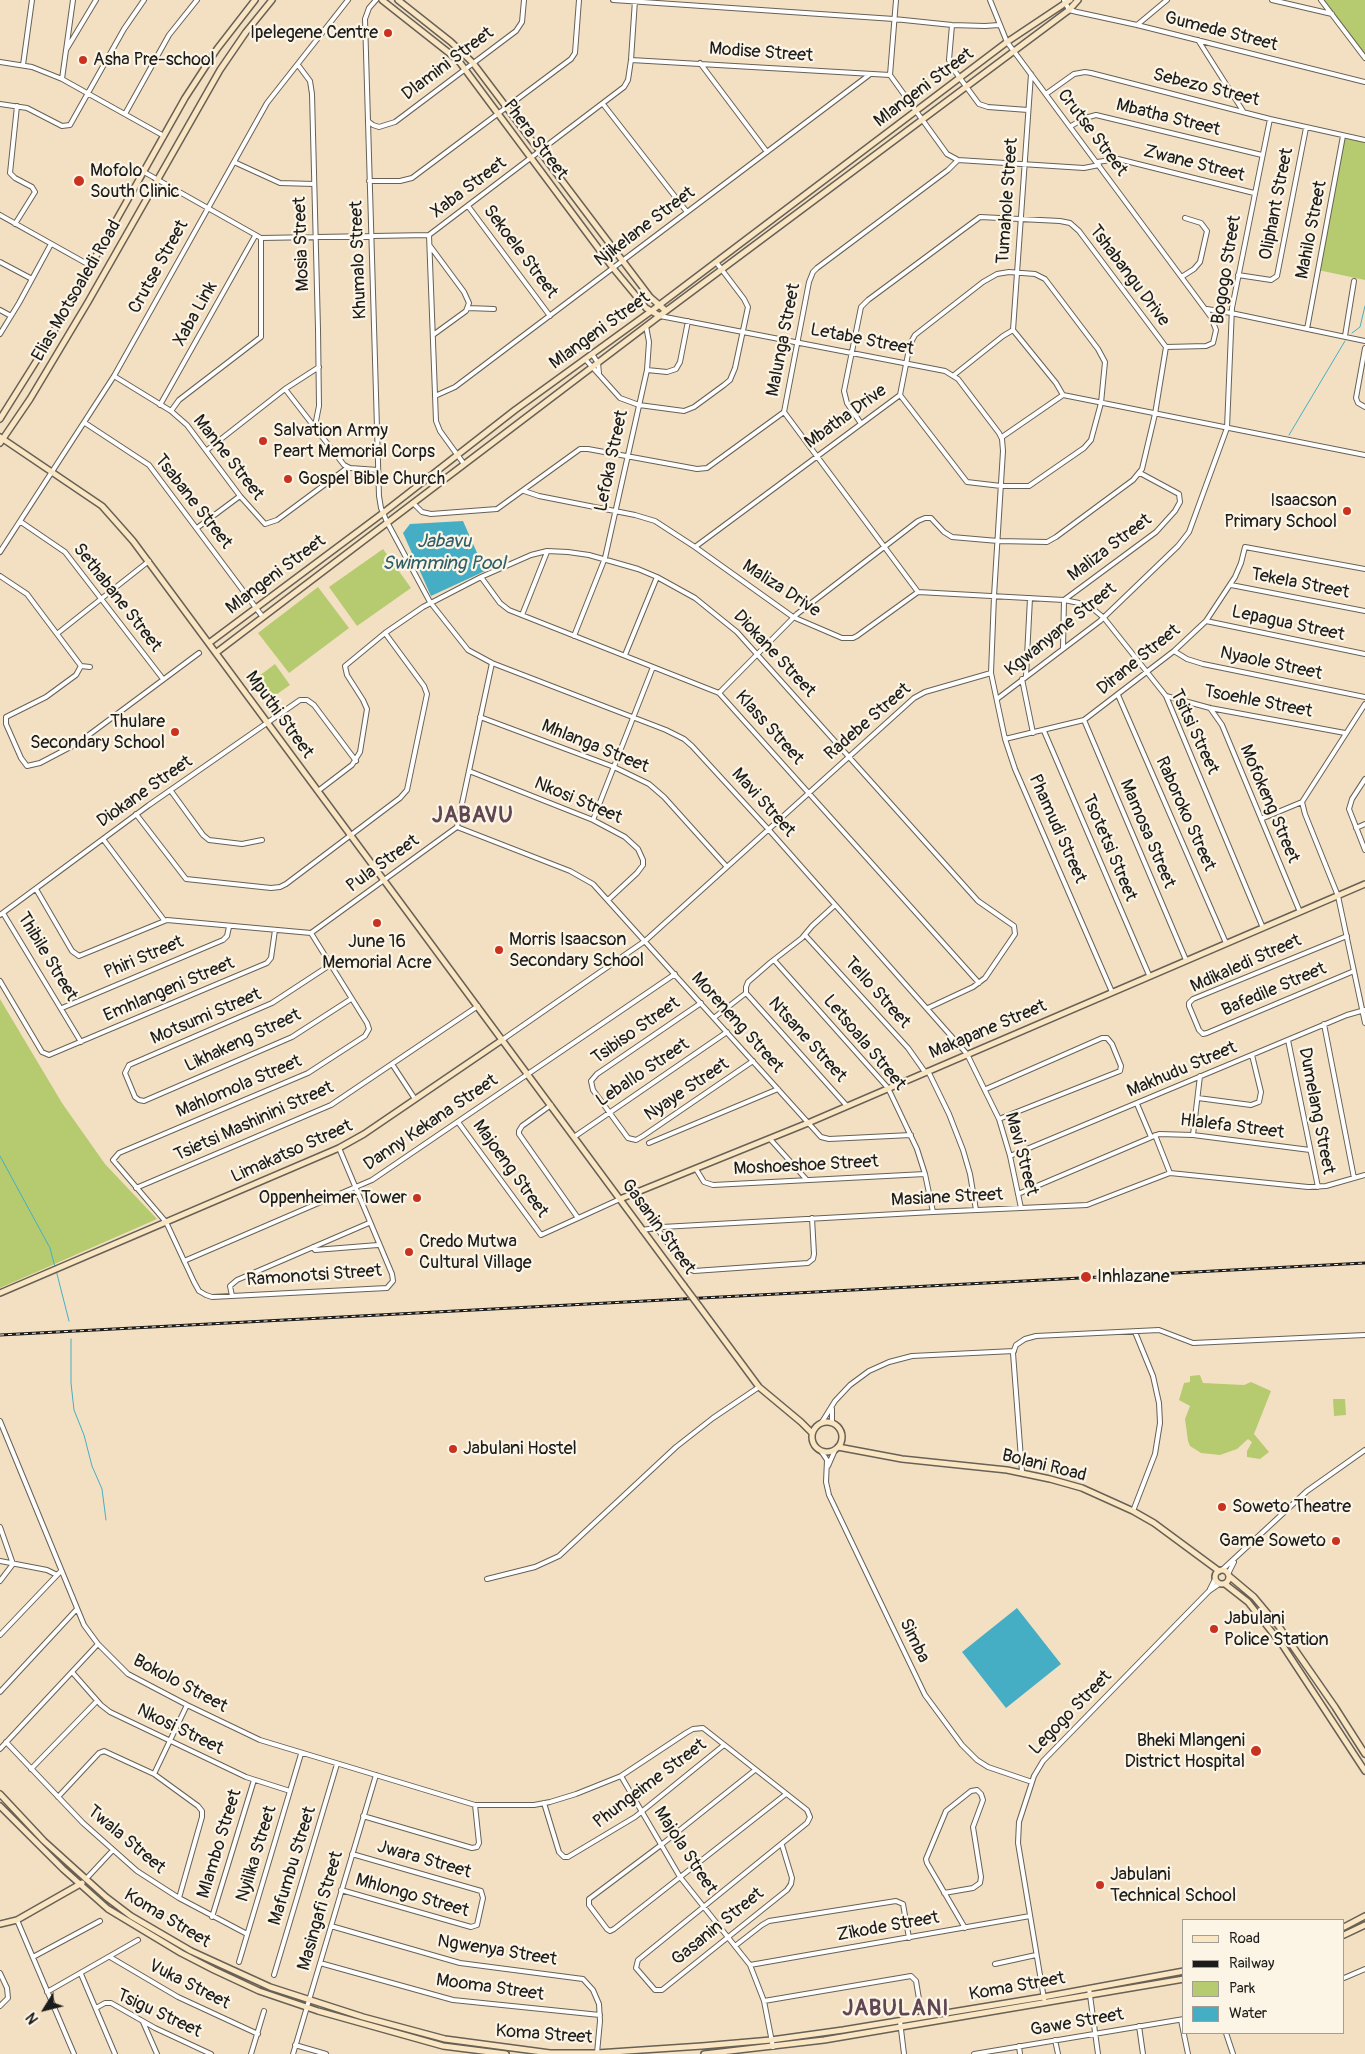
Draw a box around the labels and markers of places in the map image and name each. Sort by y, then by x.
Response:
place label: Ipelegene Centre [250,22,378,44]
marker: Ipelegene Centre [382,27,394,39]
place label: Asha Pre-school [93,49,215,71]
marker: Asha Pre-school [77,54,89,66]
place label: Mofolo South Clinic [90,160,180,202]
marker: Mofolo South Clinic [72,174,86,188]
place label: Salvation Army Peart Memorial Corps [273,420,435,462]
marker: Salvation Army Peart Memorial Corps [257,435,269,447]
place label: Gospel Bible Church [298,468,445,490]
marker: Gospel Bible Church [282,473,294,485]
place label: Isaacson Primary School [1224,490,1337,532]
marker: Isaacson Primary School [1341,505,1353,517]
place label: Thulare Secondary School [30,711,165,754]
marker: Thulare Secondary School [169,726,181,738]
marker: June 16 Memorial Acre [371,917,383,929]
place label: Morris Isaacson Secondary School [509,929,644,972]
place label: June 16 Memorial Acre [322,931,432,974]
marker: Morris Isaacson Secondary School [493,944,505,956]
place label: Oppenheimer Tower [258,1187,407,1209]
marker: Oppenheimer Tower [411,1192,423,1204]
place label: Credo Mutwa Cultural Village [419,1231,532,1274]
marker: Credo Mutwa Cultural Village [403,1246,415,1258]
place label: Inhlazane [1097,1266,1170,1288]
marker: Inhlazane [1079,1270,1093,1284]
place label: Jabulani Hostel [463,1438,577,1460]
marker: Jabulani Hostel [447,1443,459,1455]
place label: Soweto Theatre [1232,1496,1351,1518]
marker: Soweto Theatre [1216,1501,1228,1513]
place label: Game Soweto [1219,1530,1326,1552]
marker: Game Soweto [1330,1535,1342,1547]
place label: Jabulani Police Station [1224,1608,1329,1650]
marker: Jabulani Police Station [1208,1623,1220,1635]
place label: Bheki Mlangeni District Hospital [1125,1730,1245,1772]
marker: Bheki Mlangeni District Hospital [1249,1744,1263,1758]
place label: Jabulani Technical School [1110,1864,1236,1906]
marker: Jabulani Technical School [1094,1879,1106,1891]

